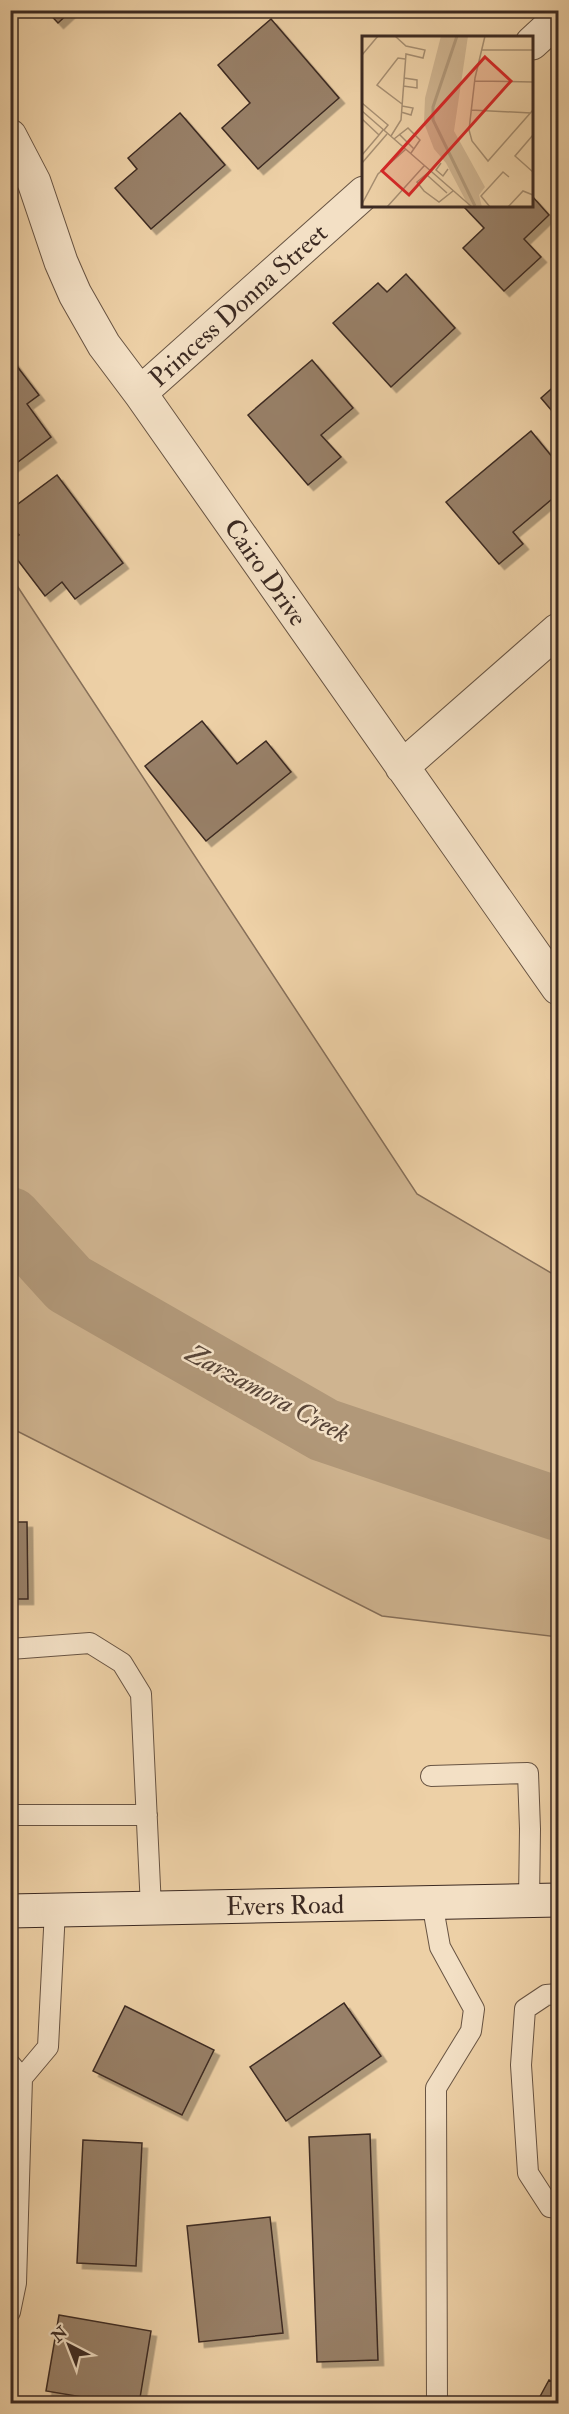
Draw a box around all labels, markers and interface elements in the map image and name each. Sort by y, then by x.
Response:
inset map [362,36,533,207]
street label: Princess Donna Street [143,217,334,394]
street label: Cairo Drive [217,513,314,633]
water label: Zarzamora Creek [179,1336,355,1450]
street label: Evers Road [226,1889,345,1923]
north arrow [39,2315,99,2375]
text: N [47,2322,72,2347]

